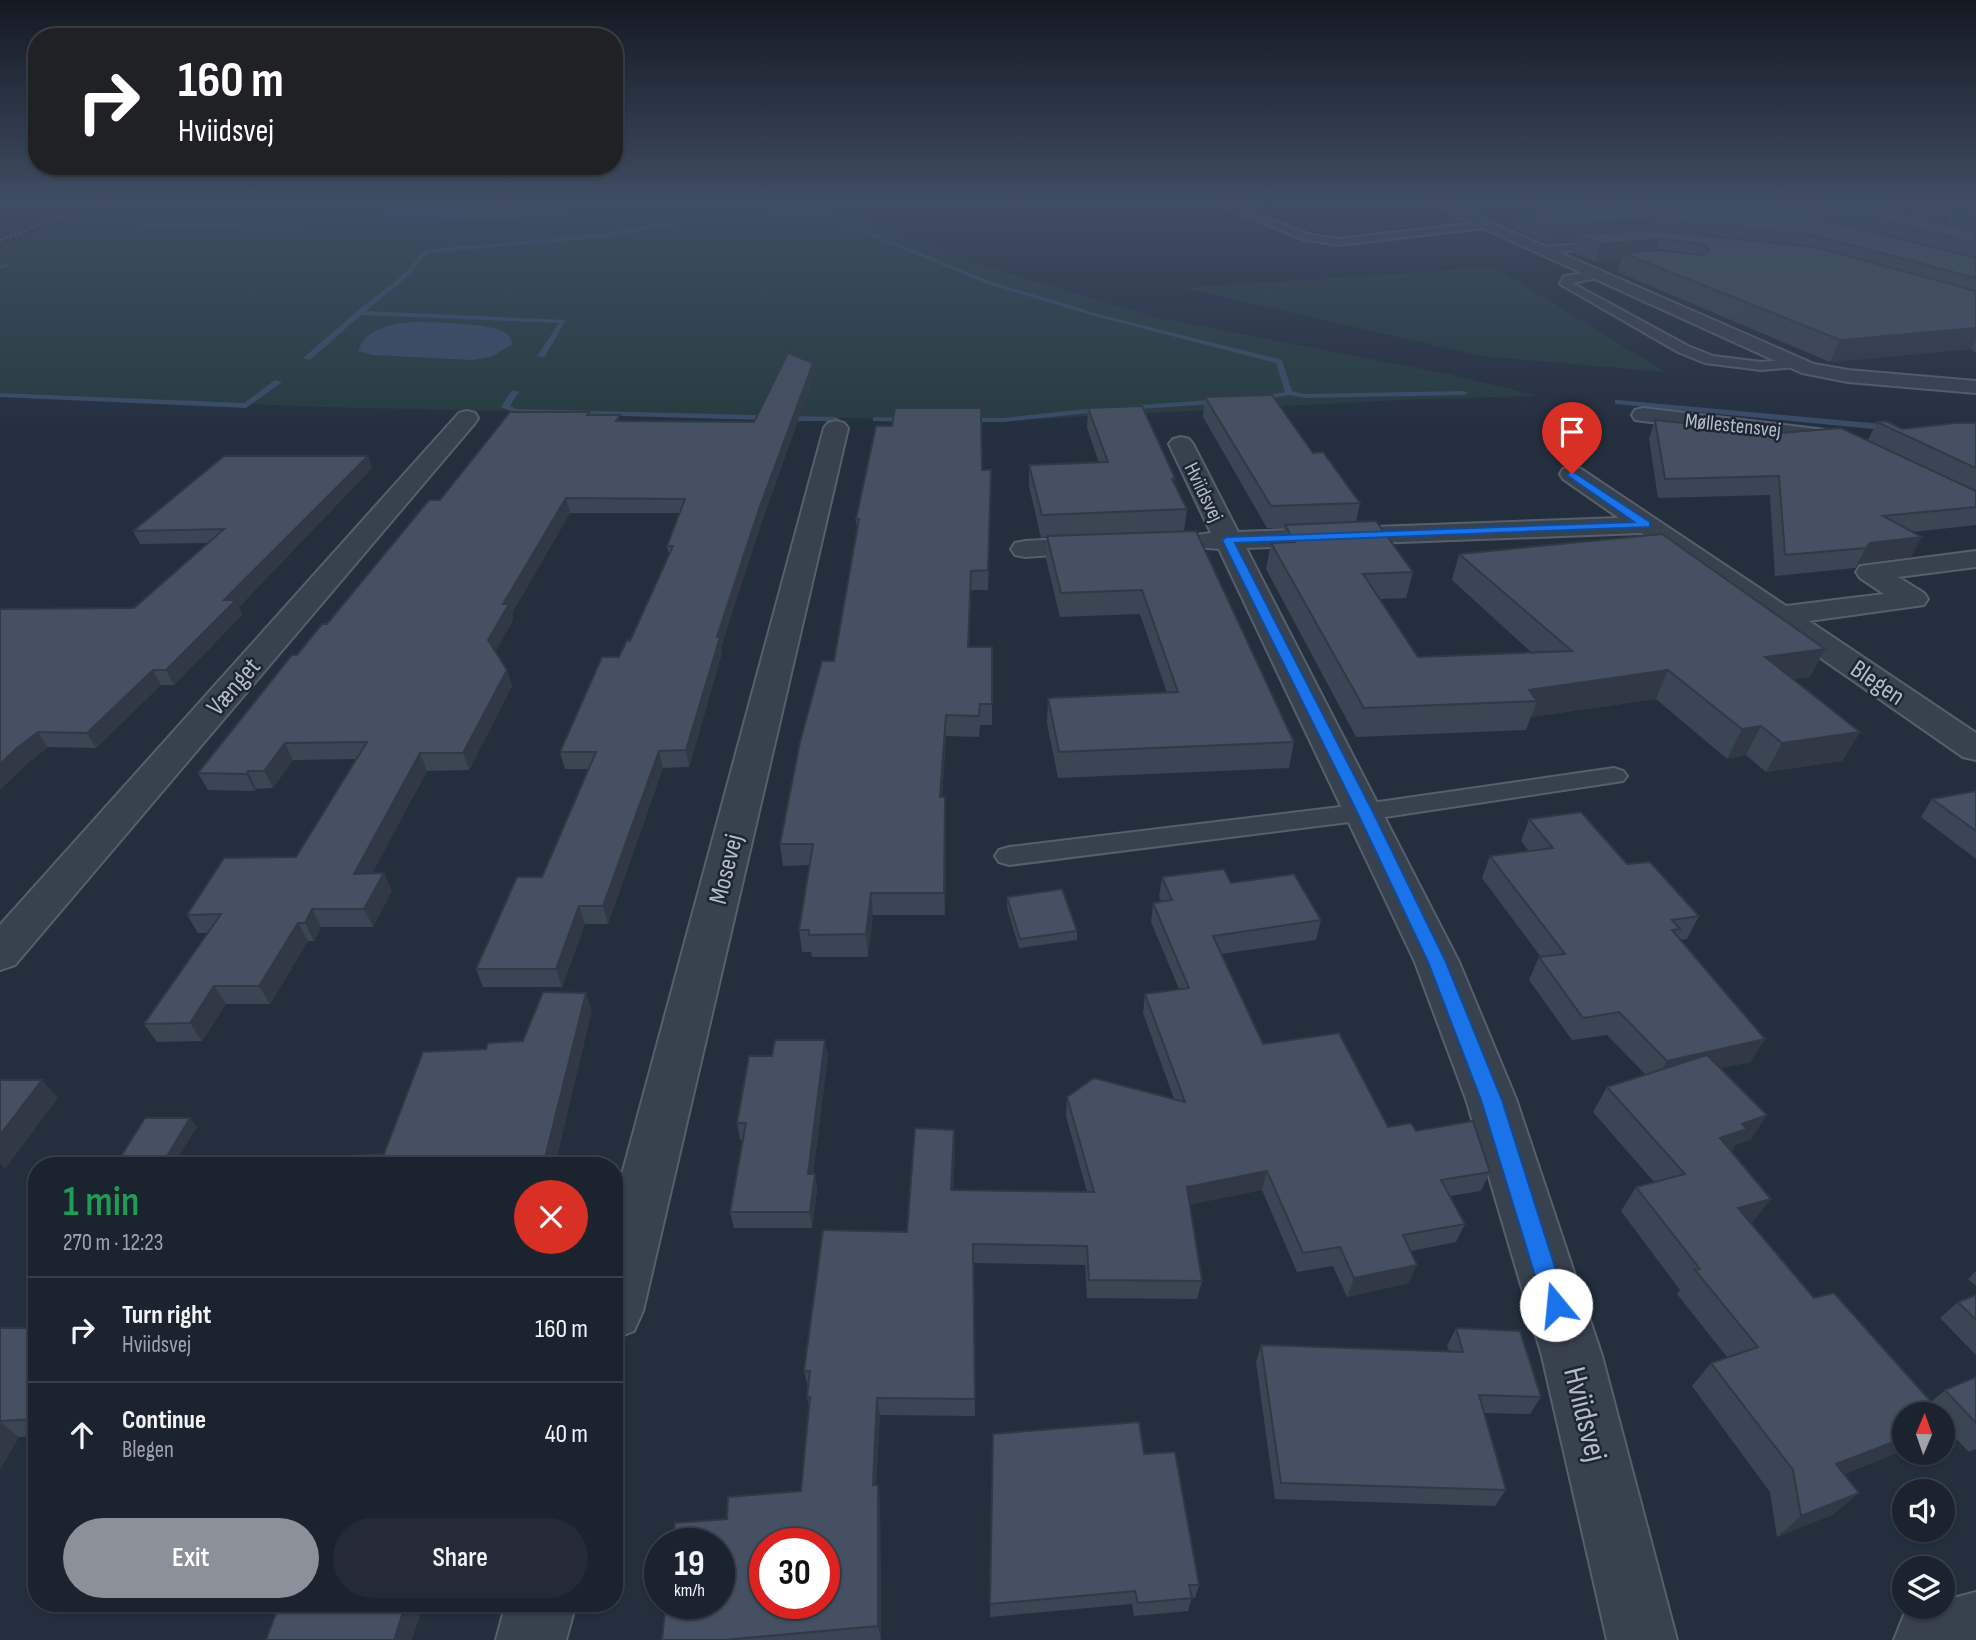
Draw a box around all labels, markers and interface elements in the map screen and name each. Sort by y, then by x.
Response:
text: 160 m [178,52,284,111]
icon: right [63,56,154,147]
text: Hviidsvej [178,112,274,151]
pin [1542,402,1602,474]
street label: Møllestensvej [1684,408,1782,443]
icon: arrive [1553,413,1591,451]
street label: Hviidsvej [1179,458,1229,526]
street label: Vænget [201,652,268,722]
street label: Blegen [1844,654,1910,713]
street label: Mosevej [703,831,750,907]
text: 1 min [63,1177,139,1228]
button: close [514,1180,588,1254]
text: 270 m · 12:23 [63,1229,164,1257]
position arrow [1519,1268,1593,1342]
text: Turn right [122,1300,211,1331]
icon: right [63,1311,101,1349]
text: 160 m [535,1314,588,1345]
text: Hviidsvej [122,1331,191,1359]
street label: Hviidsvej [1554,1363,1615,1466]
north arrow [1892,1402,1955,1465]
map controls [1892,1402,1955,1619]
text: Continue [122,1405,206,1436]
icon: ahead [63,1416,101,1454]
text: 40 m [545,1419,588,1450]
text: Blegen [122,1436,174,1464]
button: sound [1892,1479,1955,1542]
button: Exit [63,1518,319,1598]
button: Share [333,1518,588,1598]
speed limit sign: 30 [749,1528,840,1619]
text: 19 [674,1543,705,1586]
button: layers [1892,1556,1955,1619]
text: km/h [674,1580,705,1601]

